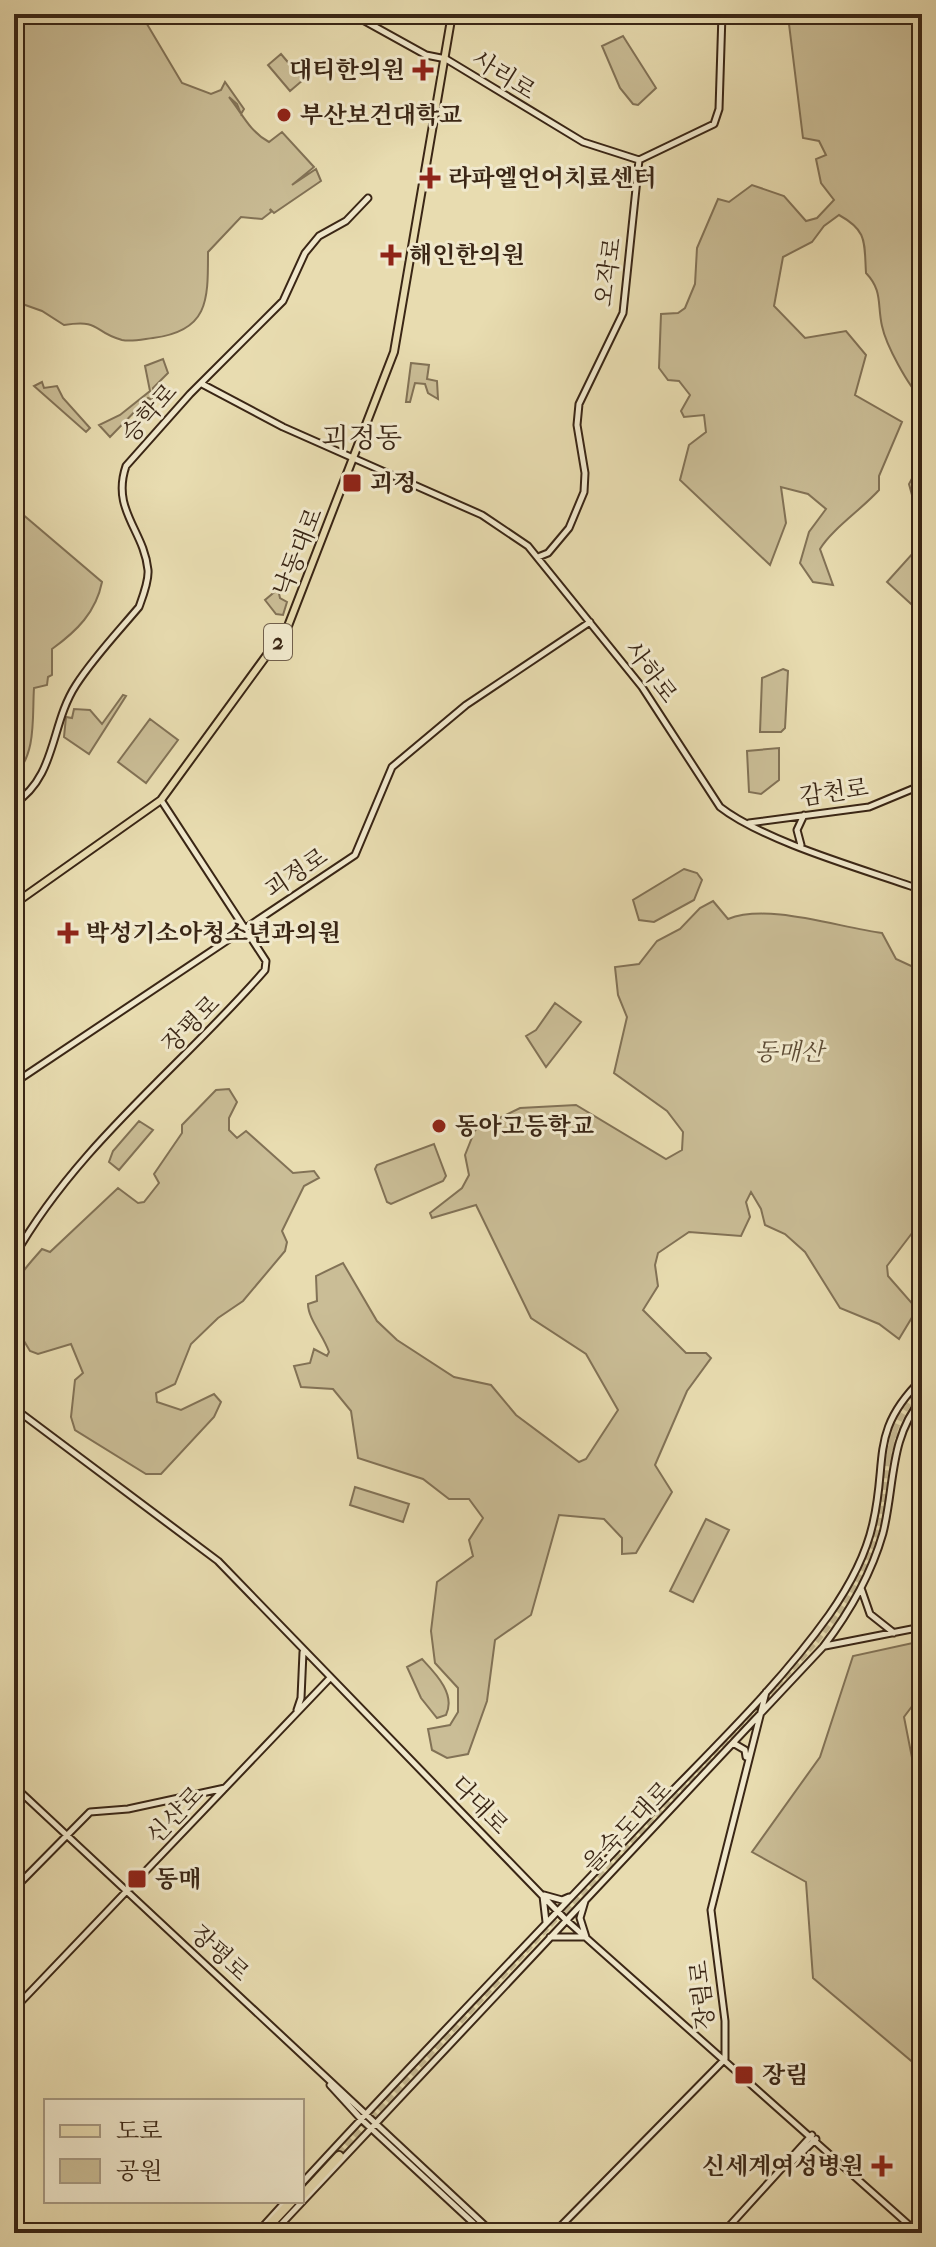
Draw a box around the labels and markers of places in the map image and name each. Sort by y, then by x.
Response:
place label: 대티한의원 [289,56,405,84]
marker: 대티한의원 [412,59,434,81]
place label: 부산보건대학교 [300,101,462,129]
marker: 부산보건대학교 [275,106,293,124]
place label: 라파엘언어치료센터 [448,164,657,192]
marker: 라파엘언어치료센터 [419,167,441,189]
place label: 해인한의원 [409,241,525,269]
marker: 해인한의원 [380,244,402,266]
place label: 괴정 [370,469,416,497]
marker: 괴정 [341,472,363,494]
place label: 박성기소아청소년과의원 [86,919,341,947]
marker: 박성기소아청소년과의원 [57,922,79,944]
place label: 동아고등학교 [455,1112,594,1140]
marker: 동아고등학교 [430,1117,448,1135]
place label: 동매 [155,1865,201,1893]
marker: 동매 [126,1868,148,1890]
place label: 장림 [762,2061,808,2089]
marker: 장림 [733,2064,755,2086]
place label: 신세계여성병원 [702,2152,864,2180]
marker: 신세계여성병원 [871,2155,893,2177]

